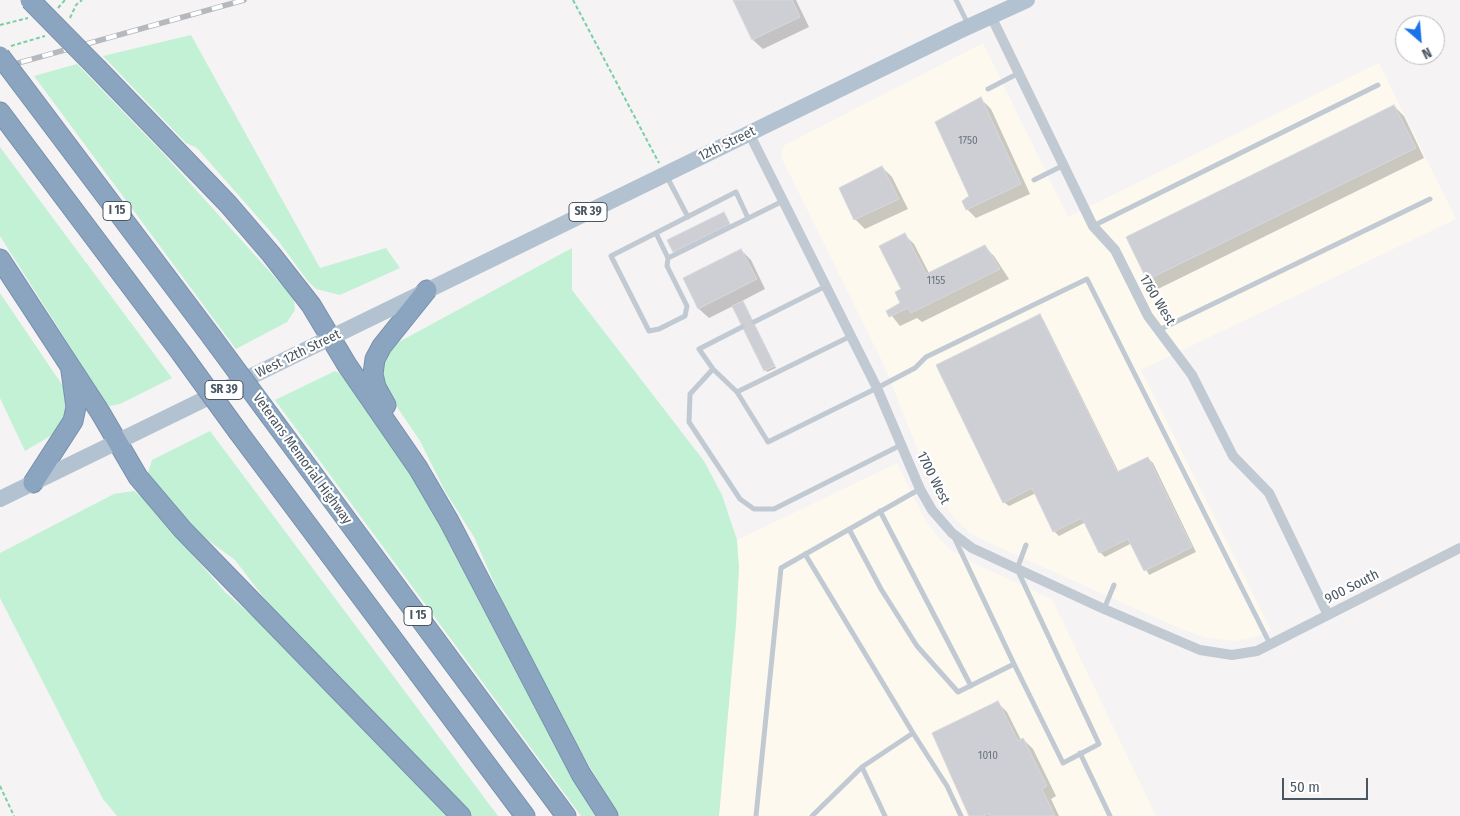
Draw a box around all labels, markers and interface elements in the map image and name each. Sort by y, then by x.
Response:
north arrow [1395,15,1445,65]
text: N [1419,43,1434,62]
street label: 12th Street [696,123,758,165]
house number: 1750 [958,134,978,148]
road number: I 15 [103,202,131,220]
road number: SR 39 [569,202,607,222]
street label: 1760 West [1135,272,1179,328]
house number: 1155 [927,274,945,288]
street label: West 12th Street [253,326,343,382]
road number: SR 39 [205,380,243,400]
street label: Veterans Memorial Highway [249,390,355,528]
street label: 1700 West [913,449,953,507]
street label: 900 South [1322,566,1382,608]
road number: I 15 [404,606,432,626]
house number: 1010 [978,749,998,763]
scale bar [1285,768,1371,800]
text: 50 m [1290,778,1320,796]

